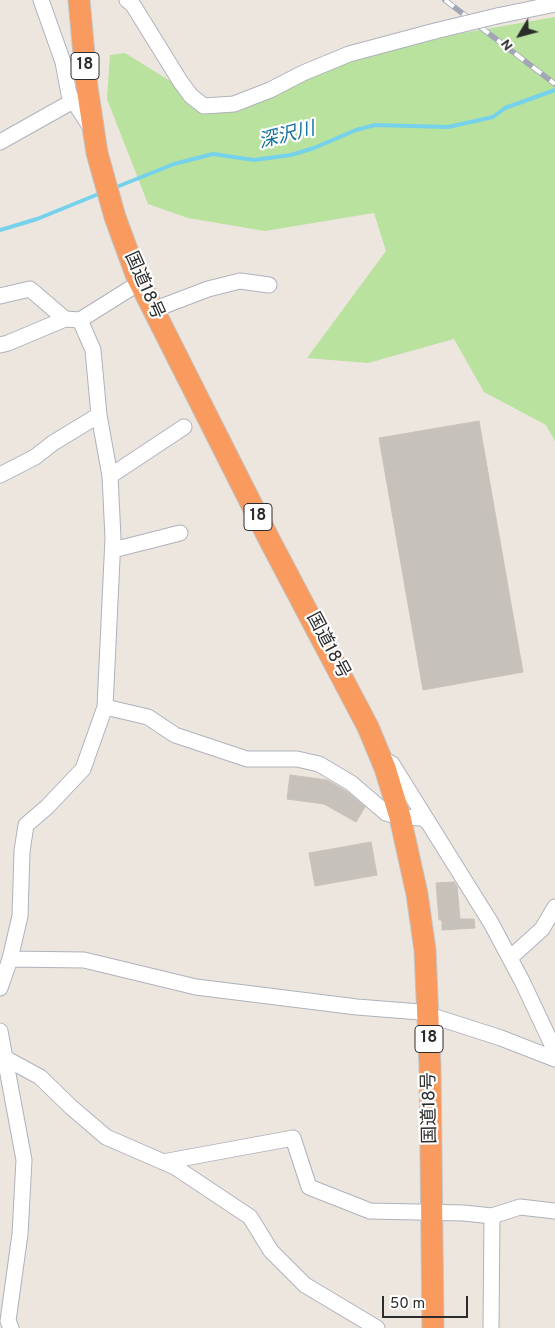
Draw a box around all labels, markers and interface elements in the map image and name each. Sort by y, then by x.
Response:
north arrow [495,10,545,60]
text: N [498,35,517,53]
road number: 18 [71,52,99,80]
water label: 深沢川 [257,119,317,155]
street label: 国道18号 [119,249,167,323]
road number: 18 [244,504,272,530]
street label: 国道18号 [301,609,353,683]
road number: 18 [415,1026,443,1052]
street label: 国道18号 [420,1072,442,1144]
scale bar [385,1286,471,1318]
text: 50 m [390,1295,425,1314]

